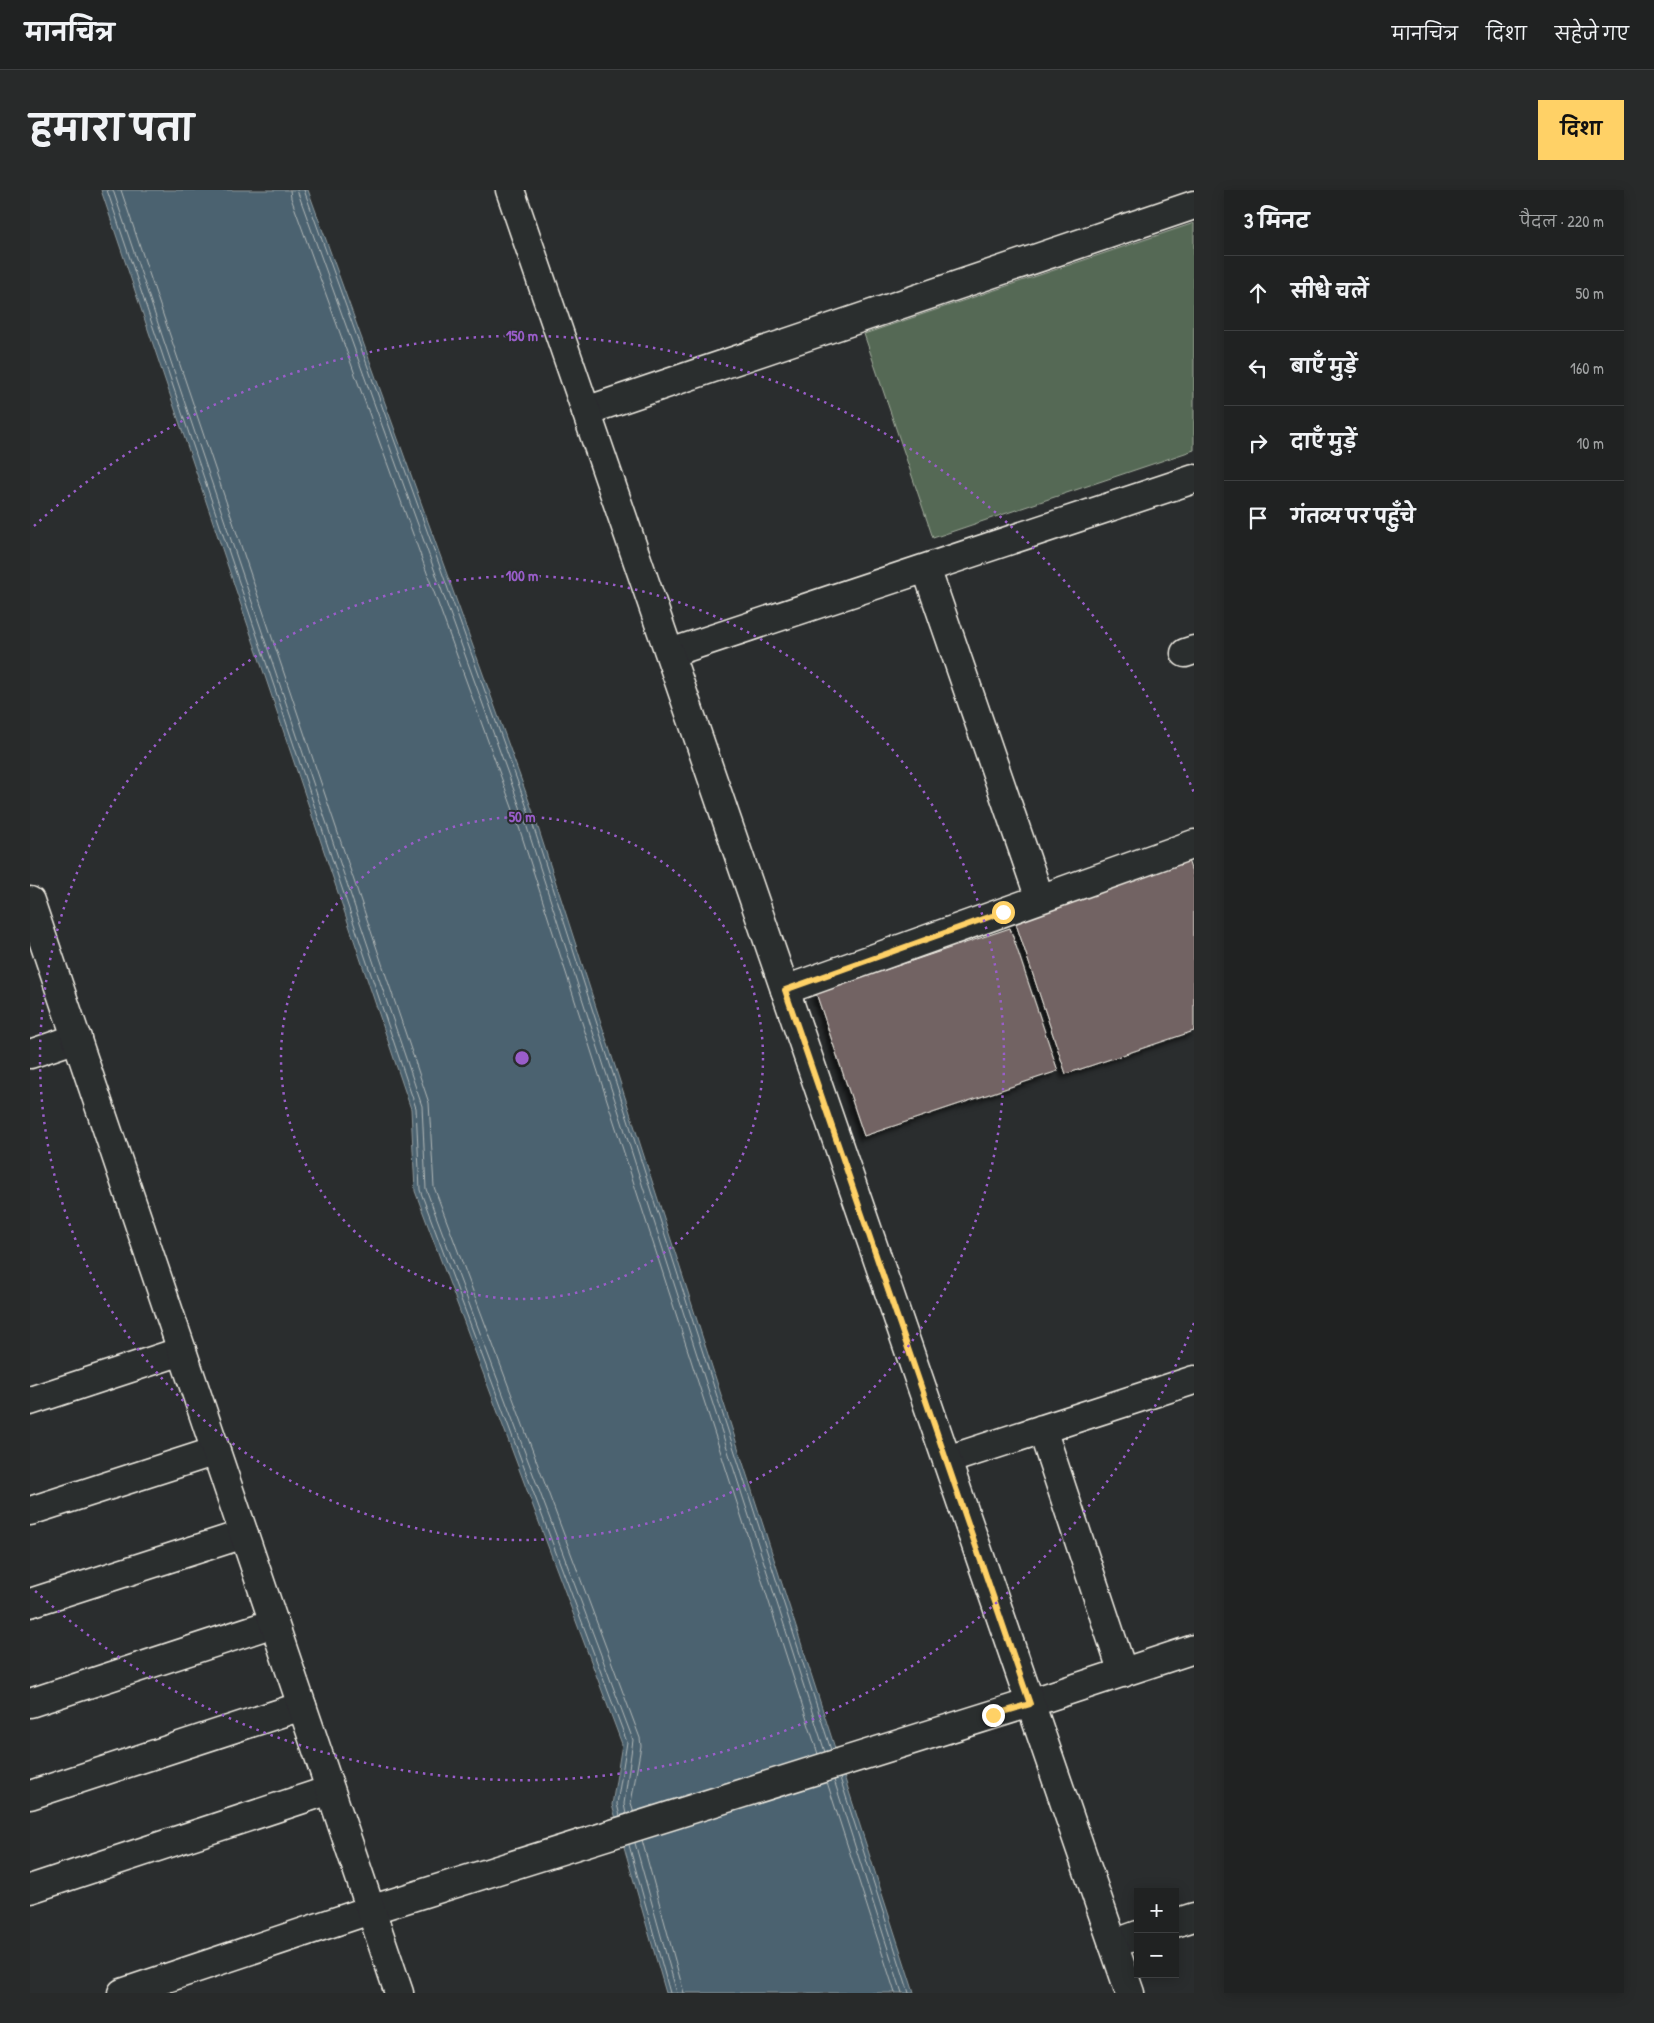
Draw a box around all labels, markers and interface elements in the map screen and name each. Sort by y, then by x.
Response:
text: मानचित्र [25,16,114,48]
text: मानचित्र [1392,21,1458,46]
text: दिशा [1486,21,1527,46]
text: सहेजे गए [1555,21,1629,46]
button: दिशा [1538,100,1624,160]
text: हमारा पता [30,104,194,151]
text: 3 मिनट [1244,206,1309,235]
text: पैदल · 220 m [1520,210,1604,232]
text: सीधे चलें [1291,278,1368,304]
icon: ahead [1244,279,1272,307]
text: 50 m [1576,282,1604,304]
text: 150 m [506,325,538,346]
text: बाएँ मुड़ें [1291,353,1357,379]
icon: left [1244,354,1272,382]
text: 160 m [1570,357,1604,379]
text: दाएँ मुड़ें [1291,428,1357,454]
icon: right [1244,429,1272,457]
text: 10 m [1576,432,1604,454]
text: गंतव्य पर पहुँचे [1291,503,1415,529]
icon: arrive [1244,504,1272,532]
text: 100 m [506,565,538,586]
text: 50 m [509,806,535,827]
route start [992,901,1015,924]
centre of rings [513,1049,531,1067]
route end [982,1704,1005,1727]
map controls [1134,1888,1179,1978]
button: + [1134,1888,1179,1933]
button: − [1134,1933,1179,1978]

